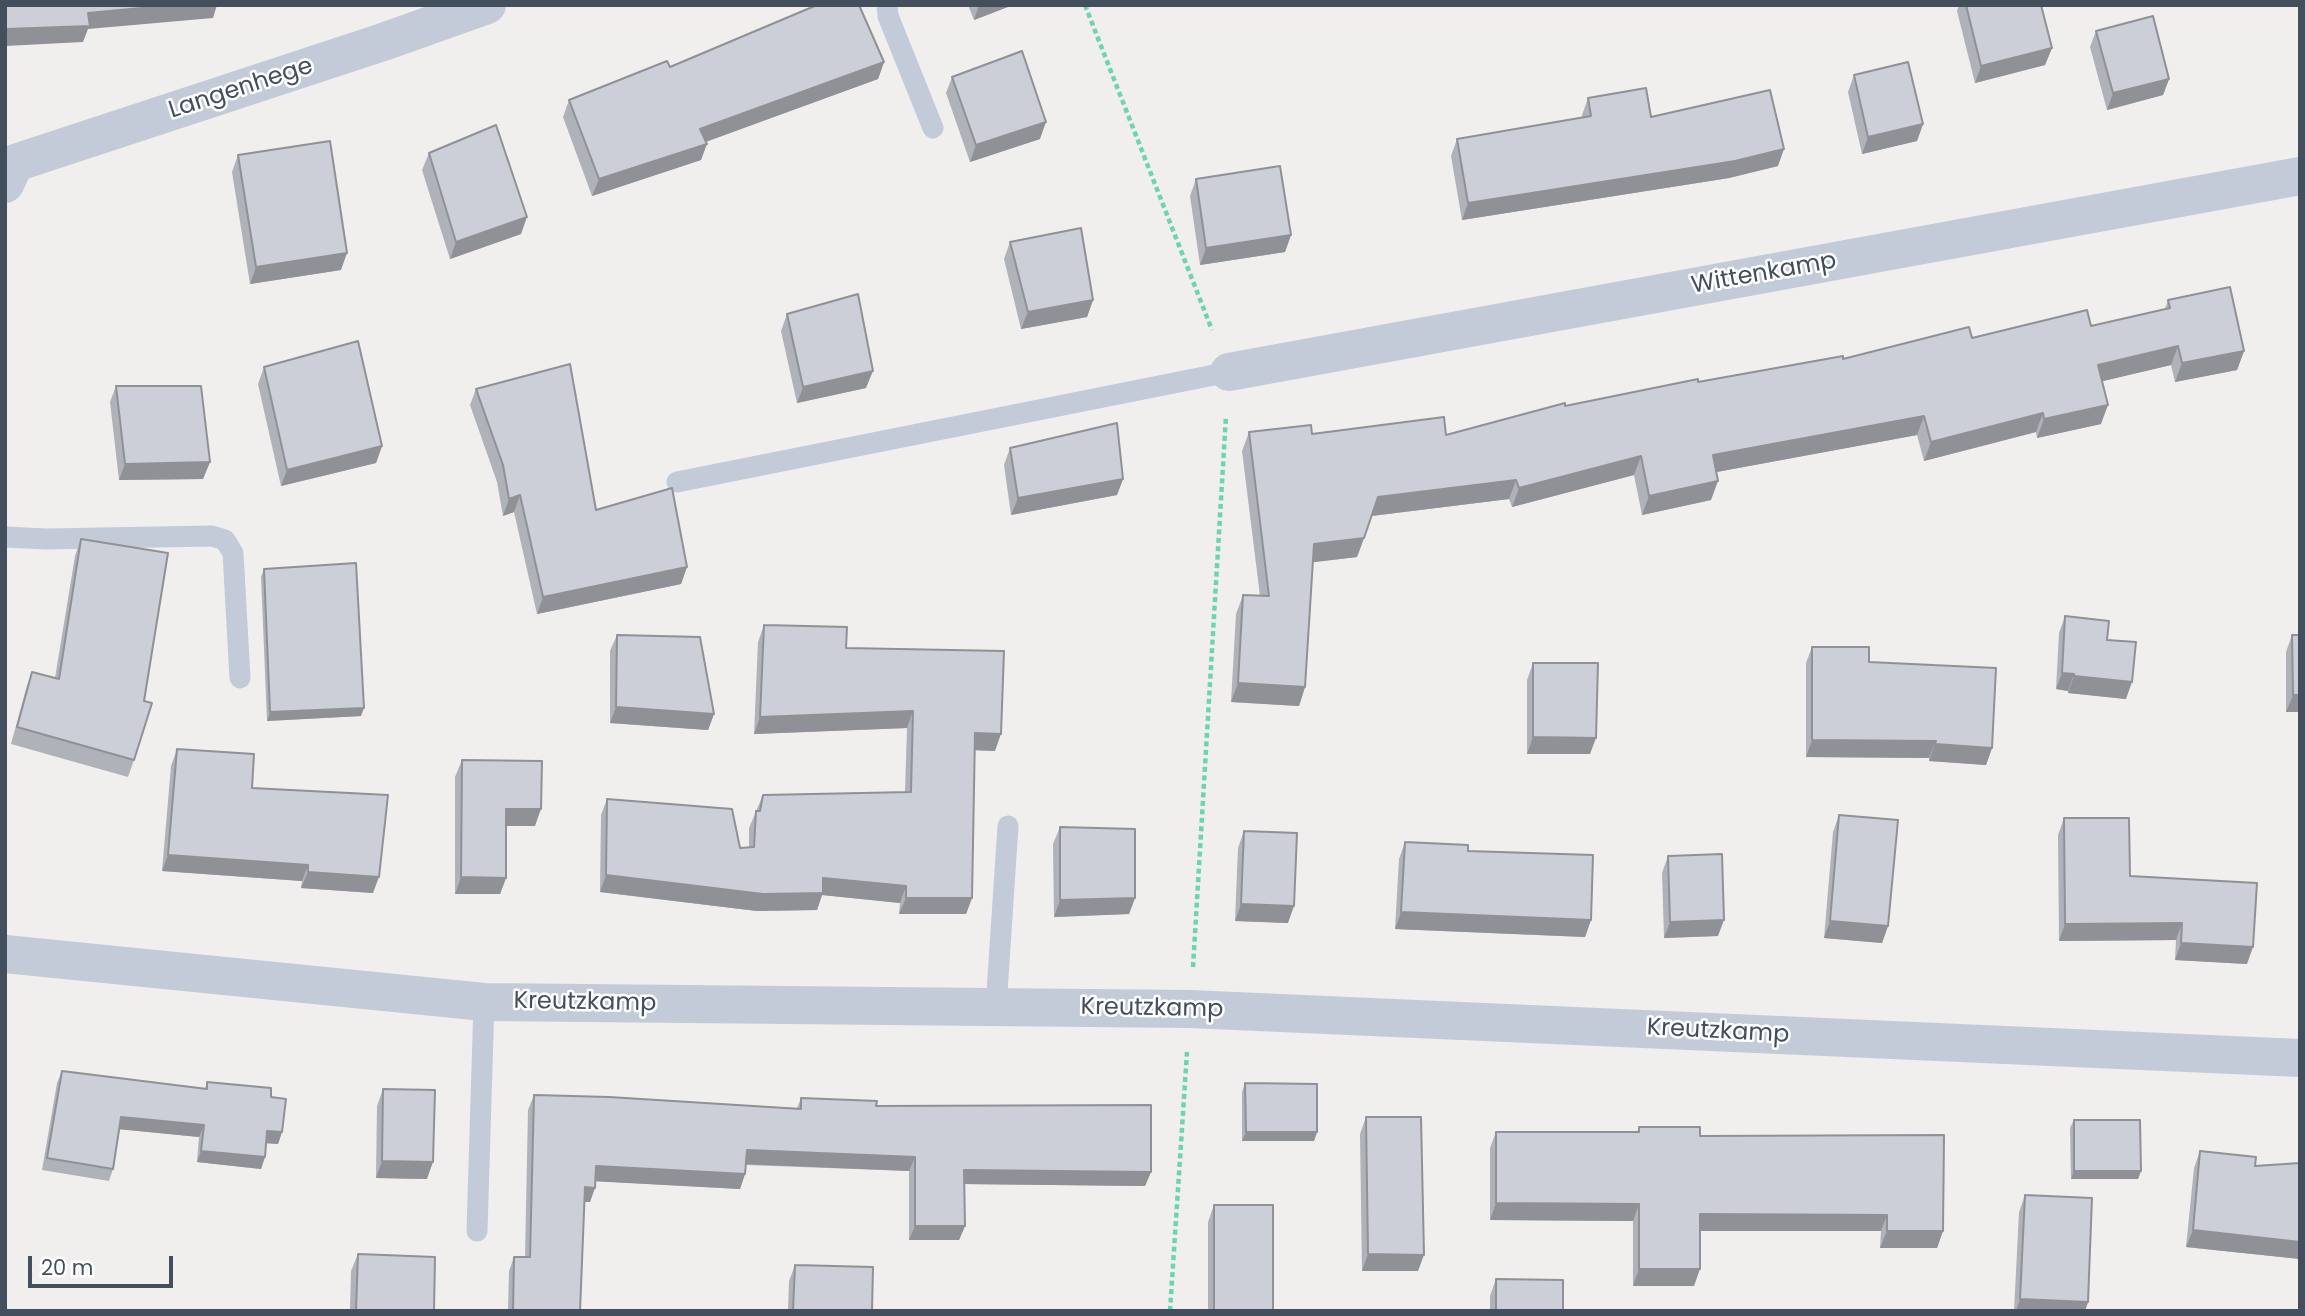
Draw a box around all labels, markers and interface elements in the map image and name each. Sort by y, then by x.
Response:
street label: Langenhege [165,52,317,126]
street label: Wittenkamp [1689,247,1839,301]
street label: Kreutzkamp [513,987,657,1019]
street label: Kreutzkamp [1080,993,1224,1025]
street label: Kreutzkamp [1646,1014,1790,1050]
scale bar [32,1242,177,1286]
text: 20 m [41,1253,94,1282]

